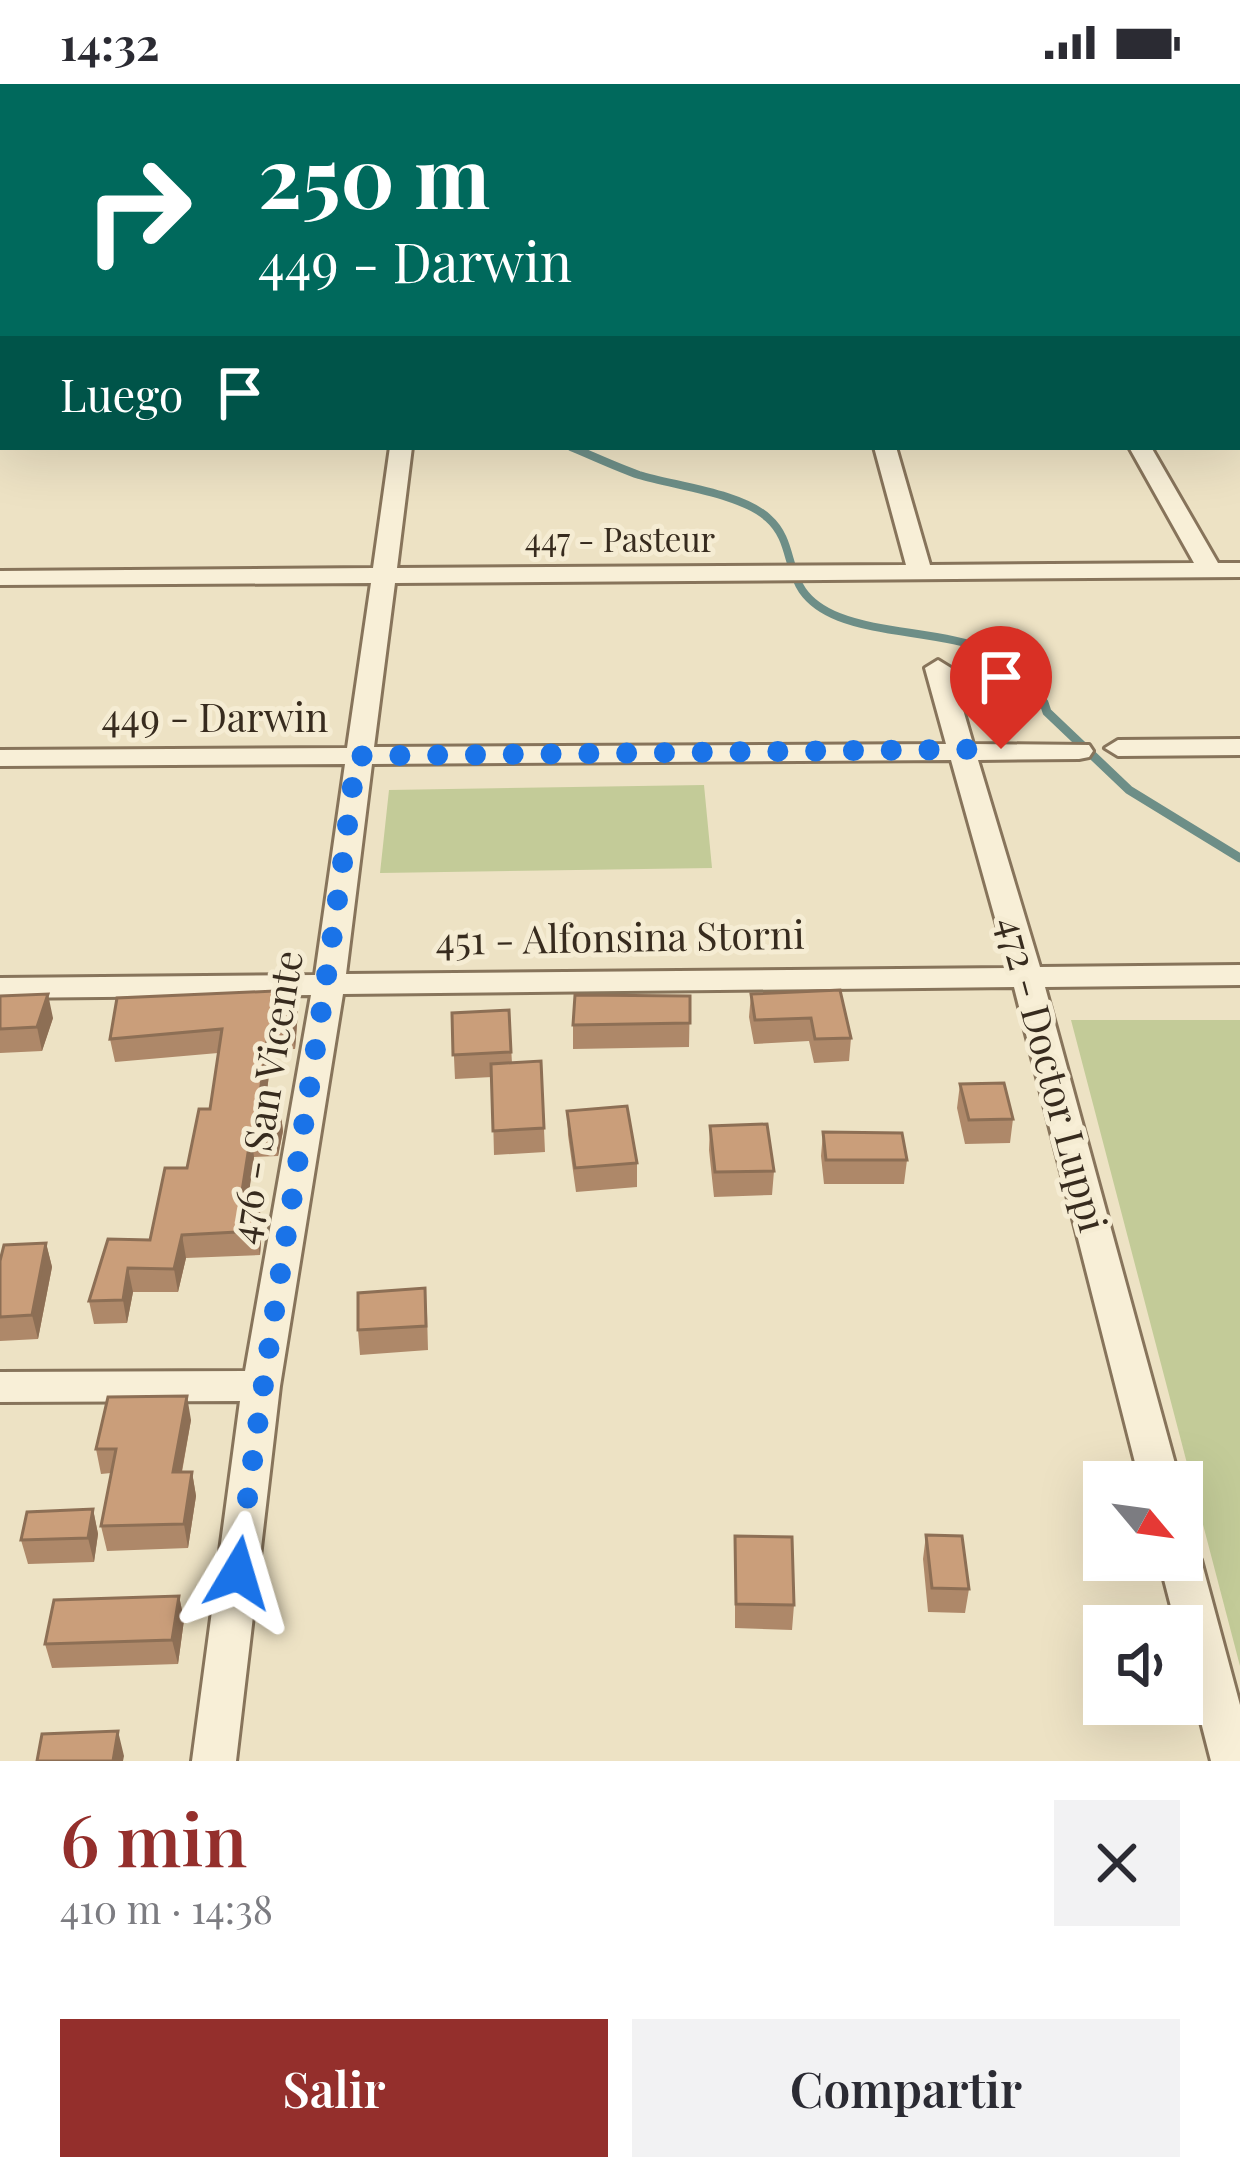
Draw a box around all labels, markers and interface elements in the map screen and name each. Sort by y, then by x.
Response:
text: 14:32 [60,12,160,72]
text: 250 m [258,118,490,230]
icon: right [60,132,216,288]
text: 449 - Darwin [258,225,572,297]
icon: arrive [207,360,273,426]
text: Luego [60,363,183,423]
street label: 447 - Pasteur [525,516,716,560]
pin [950,626,1052,749]
icon: arrive [968,644,1034,710]
street label: 449 - Darwin [102,690,328,742]
street label: 451 - Alfonsina Storni [435,907,805,965]
street label: 472 - Doctor Luppi [987,910,1121,1237]
street label: 476 - San Vicente [215,946,313,1247]
north arrow [1083,1461,1203,1581]
map controls [1083,1461,1203,1725]
position arrow [175,1510,301,1636]
button: sound [1083,1605,1203,1725]
text: 6 min [60,1789,247,1885]
button: close [1054,1800,1180,1926]
text: 410 m · 14:38 [60,1882,273,1934]
button: Salir [60,2019,608,2157]
button: Compartir [632,2019,1180,2157]

